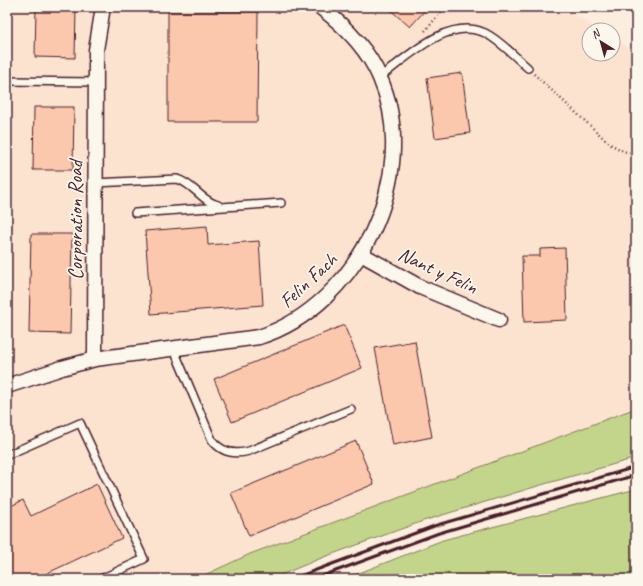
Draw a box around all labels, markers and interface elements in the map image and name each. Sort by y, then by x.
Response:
north arrow [581,22,621,62]
text: N [588,25,604,42]
street label: Corporation Road [63,157,88,280]
street label: Nant y Felin [394,241,482,300]
street label: Felin Fach [274,246,344,313]

